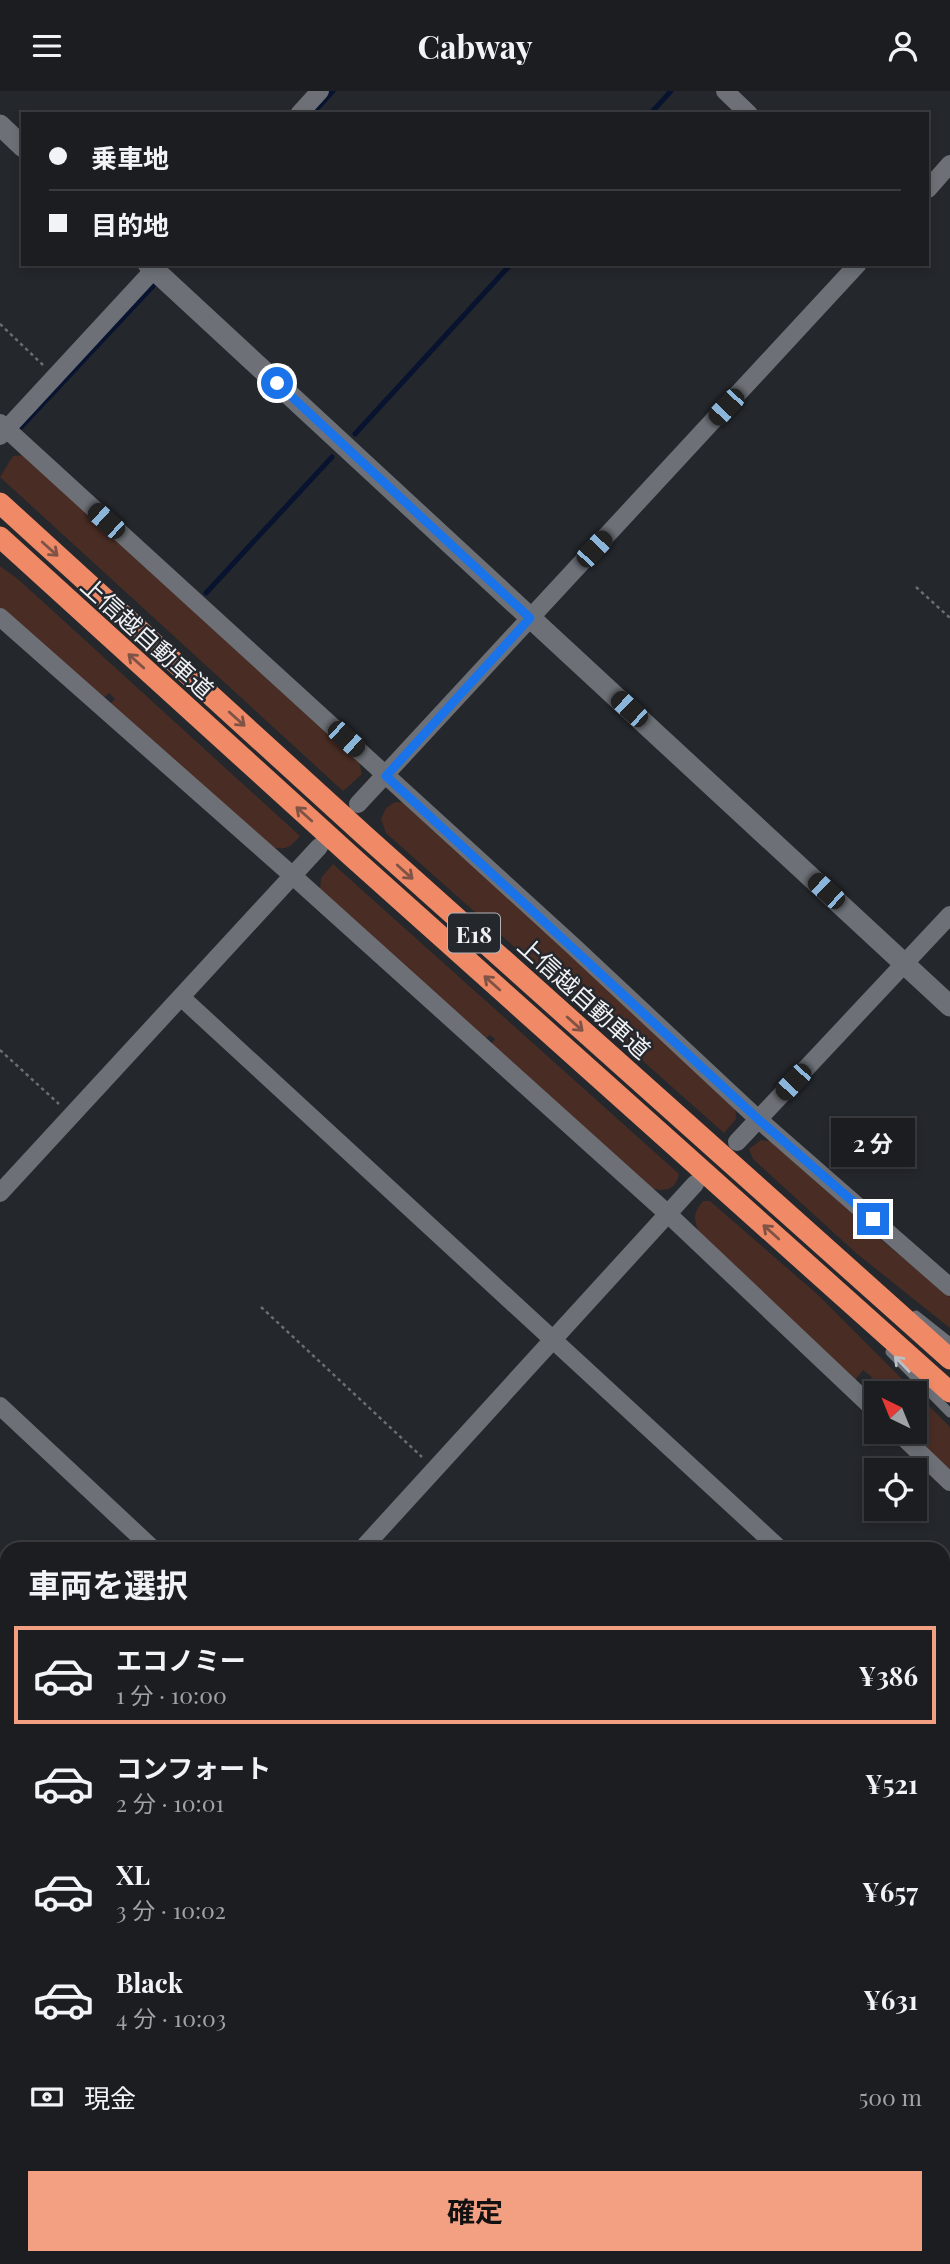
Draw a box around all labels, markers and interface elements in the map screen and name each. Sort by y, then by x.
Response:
text: Cabway [417,24,533,67]
icon: menu [28,27,66,65]
icon: person [884,27,922,65]
text: 乗車地 [91,140,169,175]
text: 目的地 [91,207,169,242]
route start [261,367,293,399]
car [704,384,749,430]
car [84,499,129,543]
car [572,526,617,572]
one-way arrow [41,541,59,557]
street label: 上信越自動車道 [75,569,221,705]
one-way arrow [127,653,145,669]
car [607,687,652,731]
one-way arrow [228,711,246,727]
car [324,717,369,761]
one-way arrow [295,806,313,822]
one-way arrow [396,864,414,880]
car [804,869,849,913]
road number: E18 [448,913,500,953]
street label: 上信越自動車道 [512,929,658,1065]
one-way arrow [484,974,501,991]
one-way arrow [566,1015,583,1032]
car [771,1059,816,1105]
callout: 2 分 [831,1117,915,1167]
text: 2 分 [853,1127,893,1158]
route end [857,1203,889,1235]
one-way arrow [763,1224,780,1241]
one-way arrow [894,1356,911,1373]
north arrow [864,1381,928,1444]
map controls [864,1381,927,1521]
button: locate [864,1458,927,1521]
text: 車両を選択 [28,1562,188,1605]
text: エコノミー [116,1642,246,1677]
icon: car [32,1644,95,1707]
text: ¥386 [859,1658,918,1693]
text: 1 分 · 10:00 [116,1679,227,1710]
text: コンフォート [116,1750,271,1785]
icon: car [32,1752,95,1815]
text: ¥521 [865,1766,918,1801]
text: 2 分 · 10:01 [116,1787,224,1818]
text: XL [116,1857,150,1892]
icon: car [32,1860,95,1923]
text: ¥657 [862,1874,918,1909]
text: 3 分 · 10:02 [116,1894,226,1925]
text: Black [116,1965,183,2000]
icon: car [32,1968,95,2031]
text: ¥631 [863,1982,918,2017]
text: 4 分 · 10:03 [116,2002,226,2033]
icon: cash [28,2078,66,2116]
text: 現金 [84,2080,136,2115]
text: 500 m [859,2081,922,2112]
button: 確定 [28,2171,922,2251]

